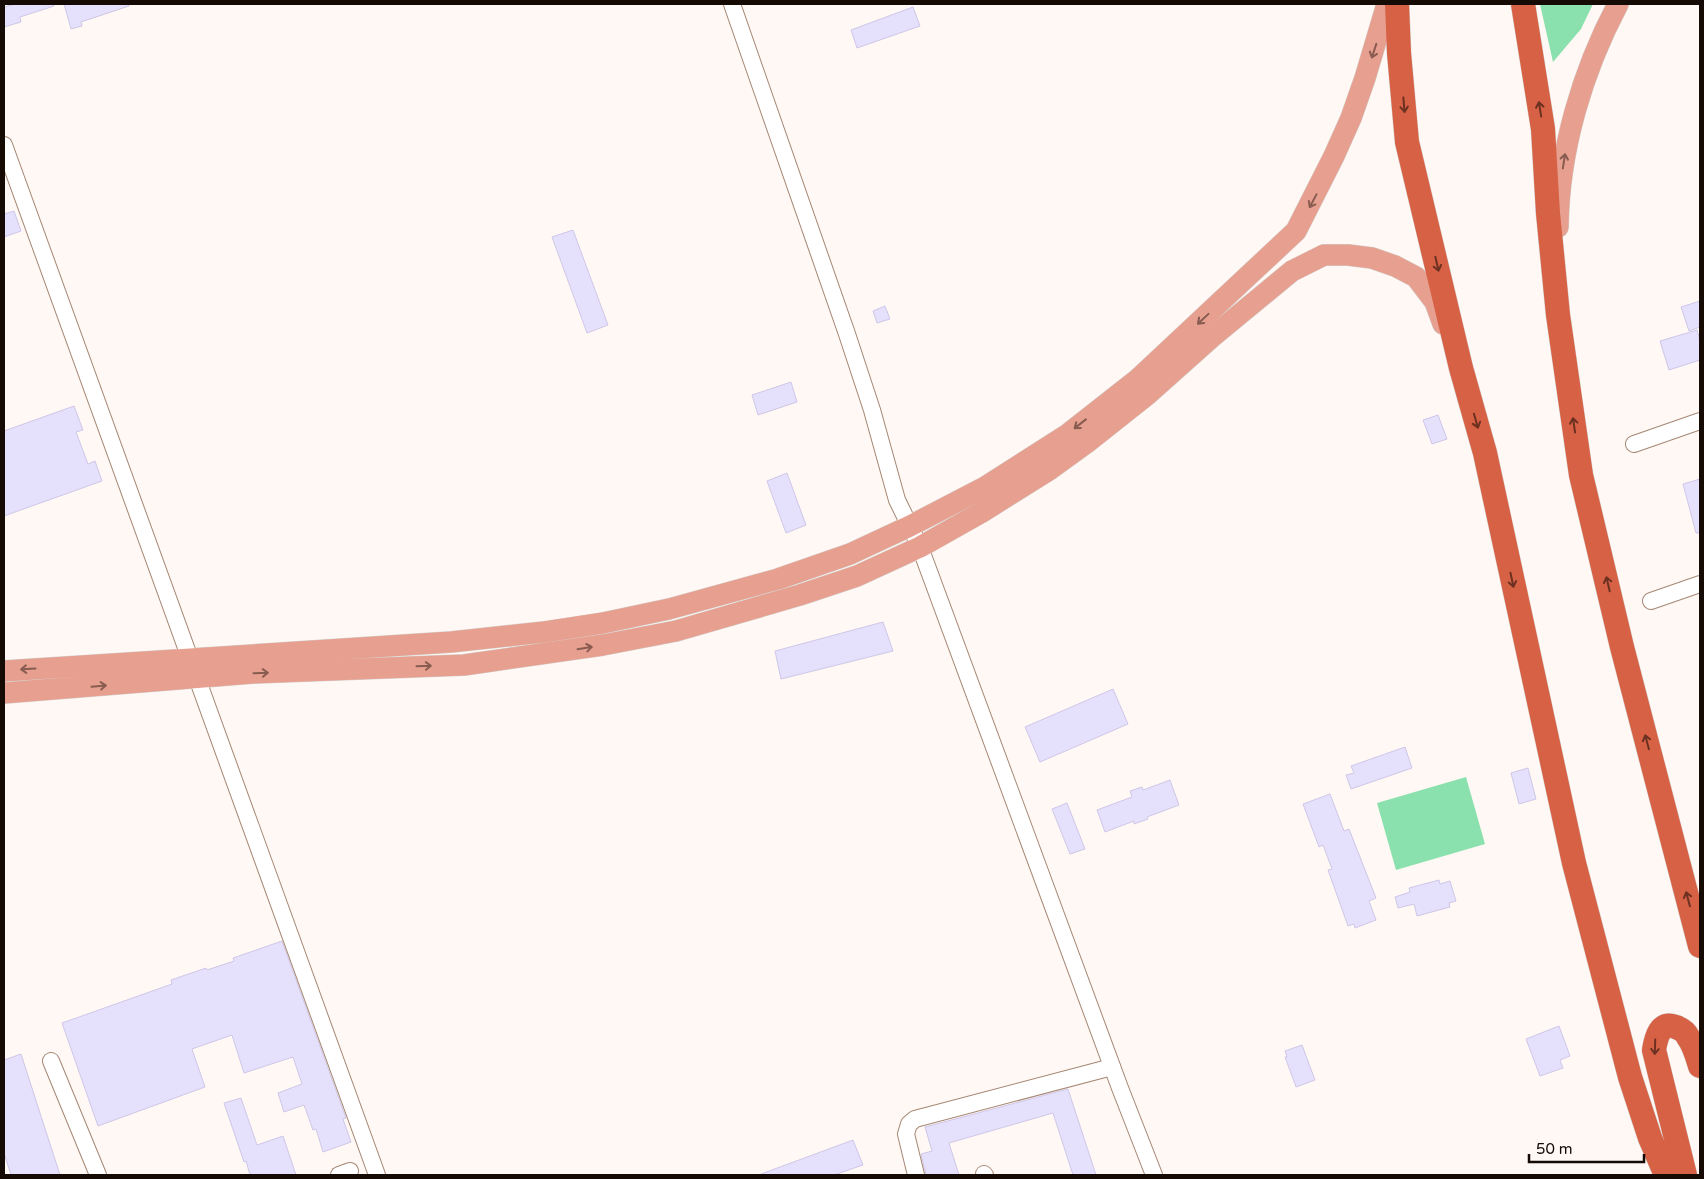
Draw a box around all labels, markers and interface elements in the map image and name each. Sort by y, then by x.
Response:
one-way arrow [1369,42,1378,58]
one-way arrow [1399,96,1409,112]
one-way arrow [1535,102,1545,118]
one-way arrow [1559,154,1569,170]
one-way arrow [1308,193,1317,208]
one-way arrow [1433,255,1442,271]
one-way arrow [1196,313,1209,325]
one-way arrow [1471,413,1481,429]
one-way arrow [1569,418,1579,434]
one-way arrow [1074,419,1087,430]
one-way arrow [1508,571,1517,587]
one-way arrow [1602,577,1612,593]
one-way arrow [577,643,593,653]
one-way arrow [415,662,431,671]
one-way arrow [20,665,36,674]
one-way arrow [253,668,269,677]
one-way arrow [91,682,107,691]
one-way arrow [1642,734,1651,750]
one-way arrow [1683,892,1692,908]
one-way arrow [1651,1039,1660,1055]
scale bar [1529,1132,1644,1164]
text: 50 m [1536,1140,1573,1158]

